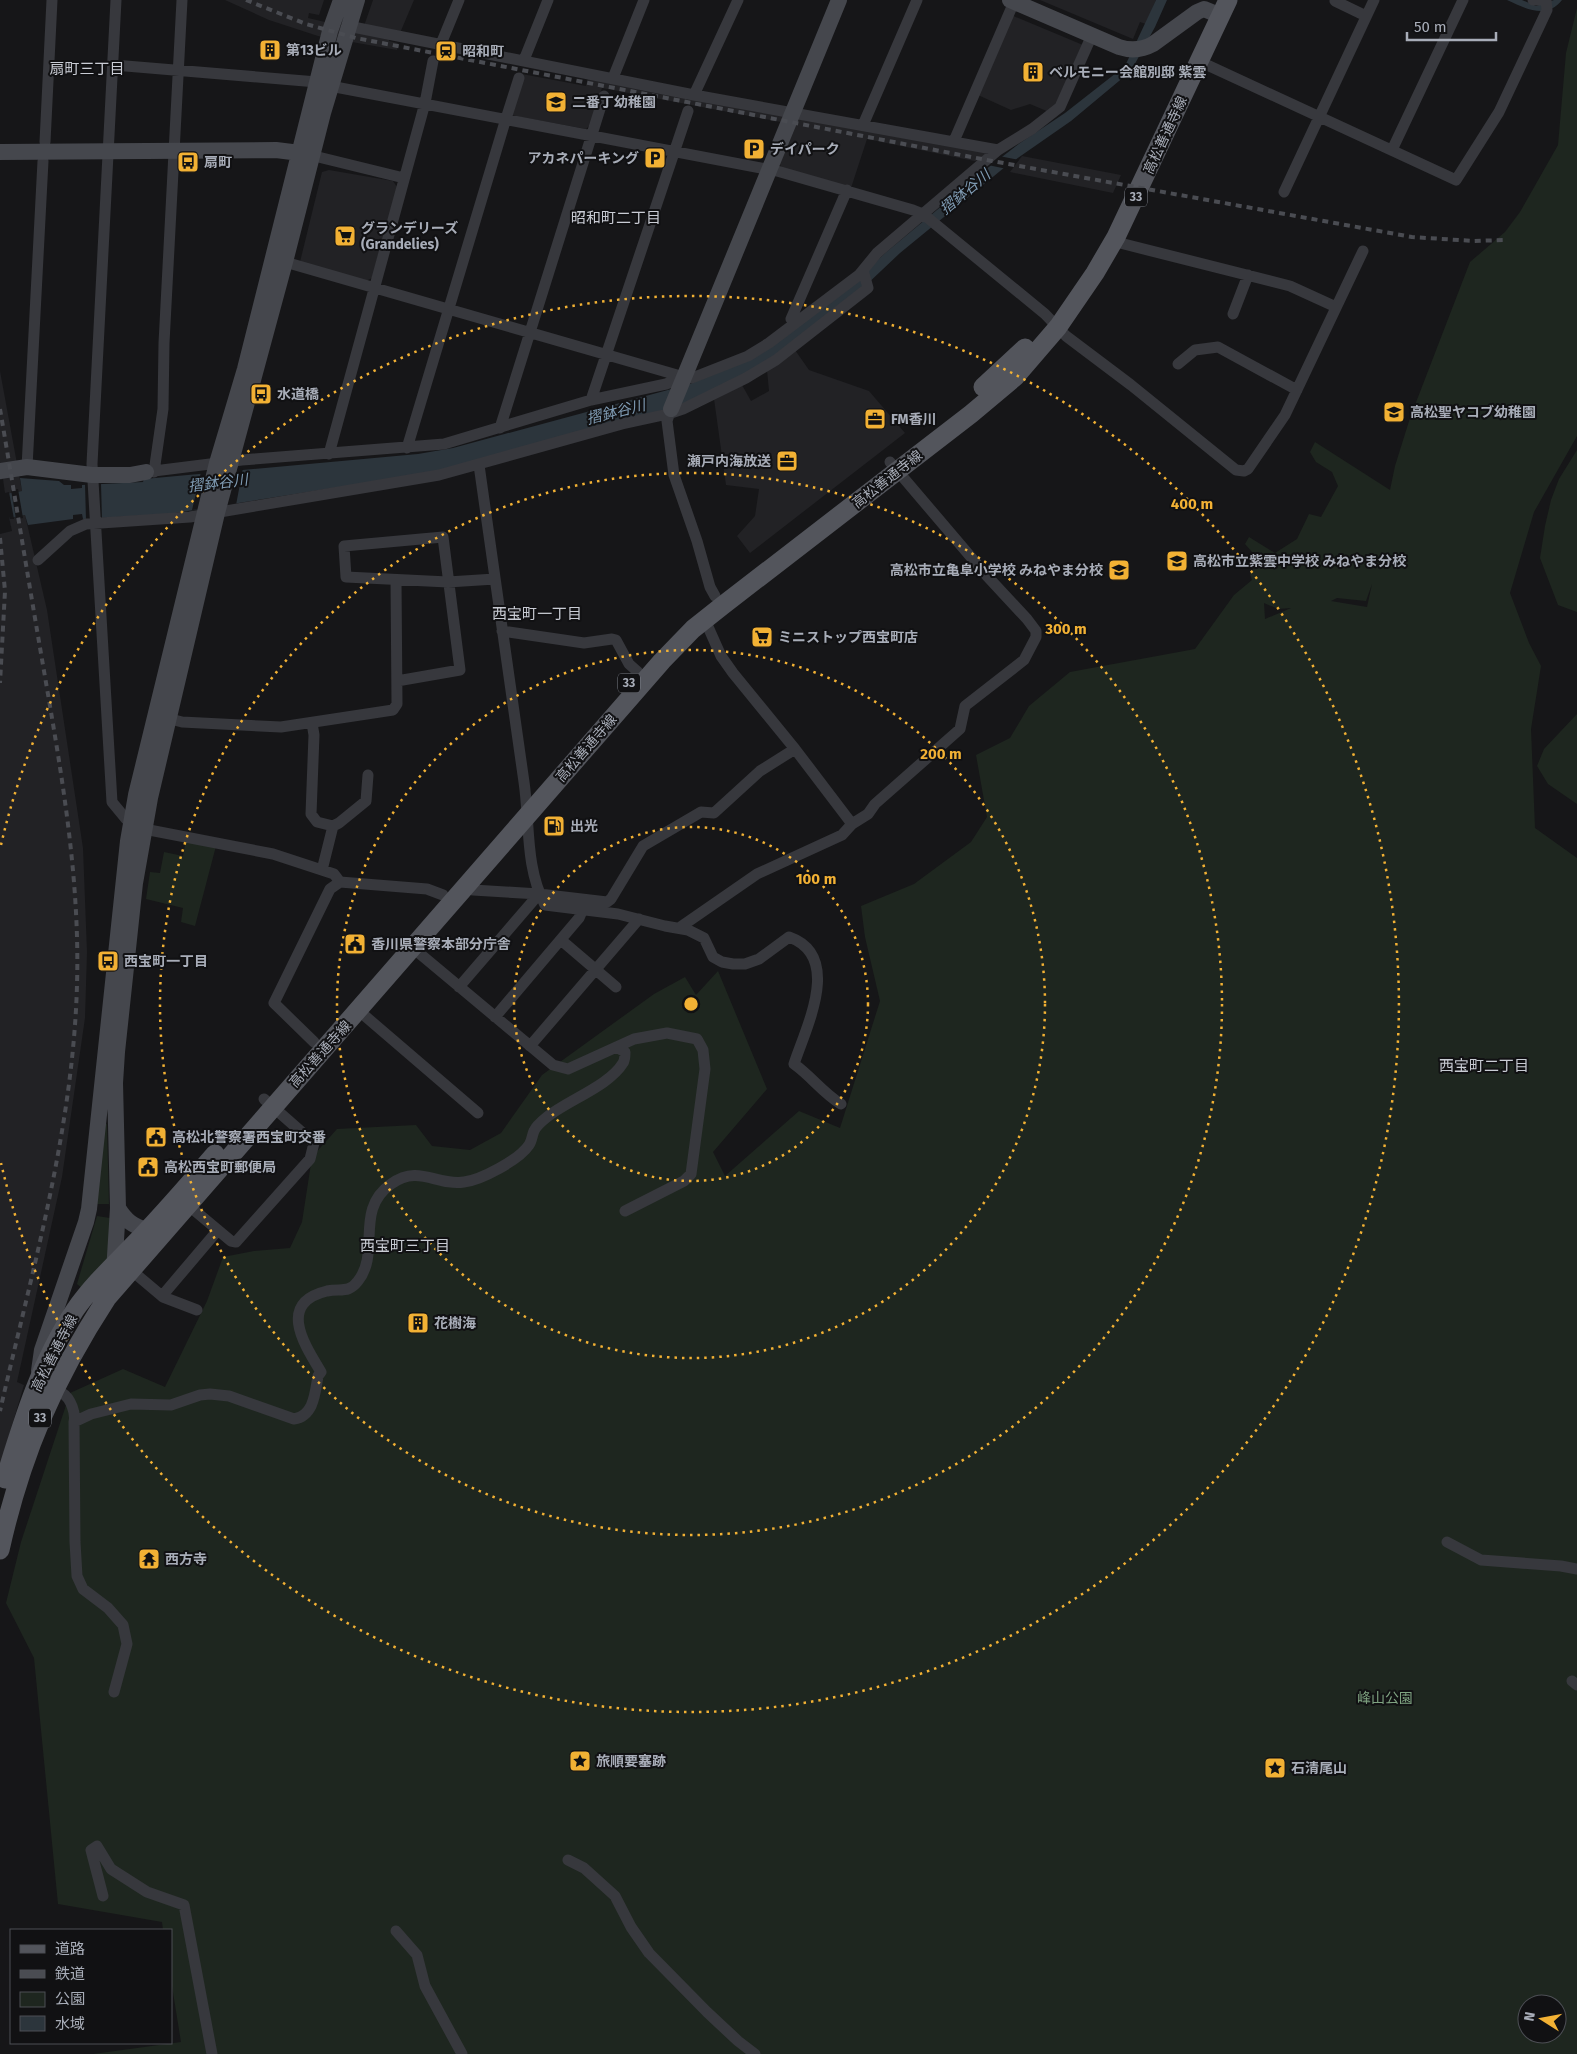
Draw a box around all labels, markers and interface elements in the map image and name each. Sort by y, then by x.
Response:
scale bar [1407,10,1496,42]
text: 50 m [1414,18,1447,36]
building icon: 第13ビル [258,38,282,62]
station icon: 昭和町 [434,39,458,63]
place label: 第13ビル [286,42,342,59]
place label: 昭和町 [462,43,504,60]
district label: 扇町三丁目 [49,60,125,78]
building icon: ベルモニー会館別邸 紫雲 [1021,60,1045,84]
place label: ベルモニー会館別邸 紫雲 [1049,64,1206,81]
school or university icon: 二番丁幼稚園 [544,90,568,114]
place label: 二番丁幼稚園 [572,94,656,111]
street label: 高松善通寺線 [1140,94,1191,177]
parking icon: デイパーク [742,137,766,161]
place label: デイパーク [770,141,840,158]
parking icon: アカネパーキング [643,146,667,170]
bus stop icon: 扇町 [176,150,200,174]
place label: アカネパーキング [527,150,639,167]
place label: 扇町 [204,154,232,171]
water label: 摺鉢谷川 [936,165,995,218]
road number: 33 [1125,188,1147,206]
district label: 昭和町二丁目 [571,209,661,227]
place label: グランデリーズ (Grandelies) [361,220,458,253]
supermarket icon: グランデリーズ (Grandelies) [333,224,357,248]
bus stop icon: 水道橋 [249,382,273,406]
place label: 水道橋 [277,386,319,403]
water label: 摺鉢谷川 [585,396,649,428]
school or university icon: 高松聖ヤコブ幼稚園 [1382,400,1406,424]
place label: 高松聖ヤコブ幼稚園 [1410,404,1536,421]
office icon: FM香川 [863,407,887,431]
place label: FM香川 [891,411,936,428]
street label: 高松善通寺線 [849,447,926,512]
office icon: 瀬戸内海放送 [775,449,799,473]
place label: 瀬戸内海放送 [687,453,771,470]
water label: 摺鉢谷川 [187,470,251,496]
text: 400 m [1171,495,1213,513]
school or university icon: 高松市立紫雲中学校 みねやま分校 [1165,549,1189,573]
place label: 高松市立紫雲中学校 みねやま分校 [1193,553,1406,570]
school or university icon: 高松市立亀阜小学校 みねやま分校 [1107,558,1131,582]
place label: 高松市立亀阜小学校 みねやま分校 [890,562,1103,579]
district label: 西宝町一丁目 [492,605,582,623]
text: 300 m [1044,620,1087,638]
supermarket icon: ミニストップ西宝町店 [750,625,774,649]
place label: ミニストップ西宝町店 [778,629,918,646]
road number: 33 [618,674,640,692]
street label: 高松善通寺線 [552,711,620,786]
text: 200 m [920,745,962,763]
fuel station icon: 出光 [542,814,566,838]
place label: 出光 [570,818,598,835]
text: 100 m [796,870,836,888]
public building icon: 香川県警察本部分庁舎 [343,932,367,956]
place label: 香川県警察本部分庁舎 [371,936,511,953]
bus stop icon: 西宝町一丁目 [96,949,120,973]
place label: 西宝町一丁目 [124,953,208,970]
centre of rings [682,995,700,1013]
street label: 高松善通寺線 [286,1017,355,1091]
district label: 西宝町二丁目 [1439,1057,1529,1075]
public building icon: 高松北警察署西宝町交番 [144,1125,168,1149]
place label: 高松北警察署西宝町交番 [172,1129,326,1146]
public building icon: 高松西宝町郵便局 [136,1155,160,1179]
place label: 高松西宝町郵便局 [164,1159,276,1176]
district label: 西宝町三丁目 [360,1237,450,1255]
building icon: 花樹海 [406,1311,430,1335]
street label: 高松善通寺線 [28,1312,81,1395]
place label: 花樹海 [434,1315,476,1332]
road number: 33 [29,1409,51,1428]
temple icon: 西方寺 [137,1547,161,1571]
place label: 西方寺 [165,1551,207,1568]
park label: 峰山公園 [1357,1690,1413,1707]
place icon: 旅順要塞跡 [568,1749,592,1773]
place label: 旅順要塞跡 [596,1753,666,1770]
place icon: 石清尾山 [1263,1756,1287,1780]
place label: 石清尾山 [1291,1760,1347,1777]
legend [10,1929,172,2044]
text: 道路 [55,1940,85,1958]
text: 鉄道 [55,1965,85,1983]
text: 公園 [55,1990,85,2008]
north arrow [1517,1994,1567,2044]
text: N [1520,2010,1539,2023]
text: 水域 [55,2015,85,2033]

